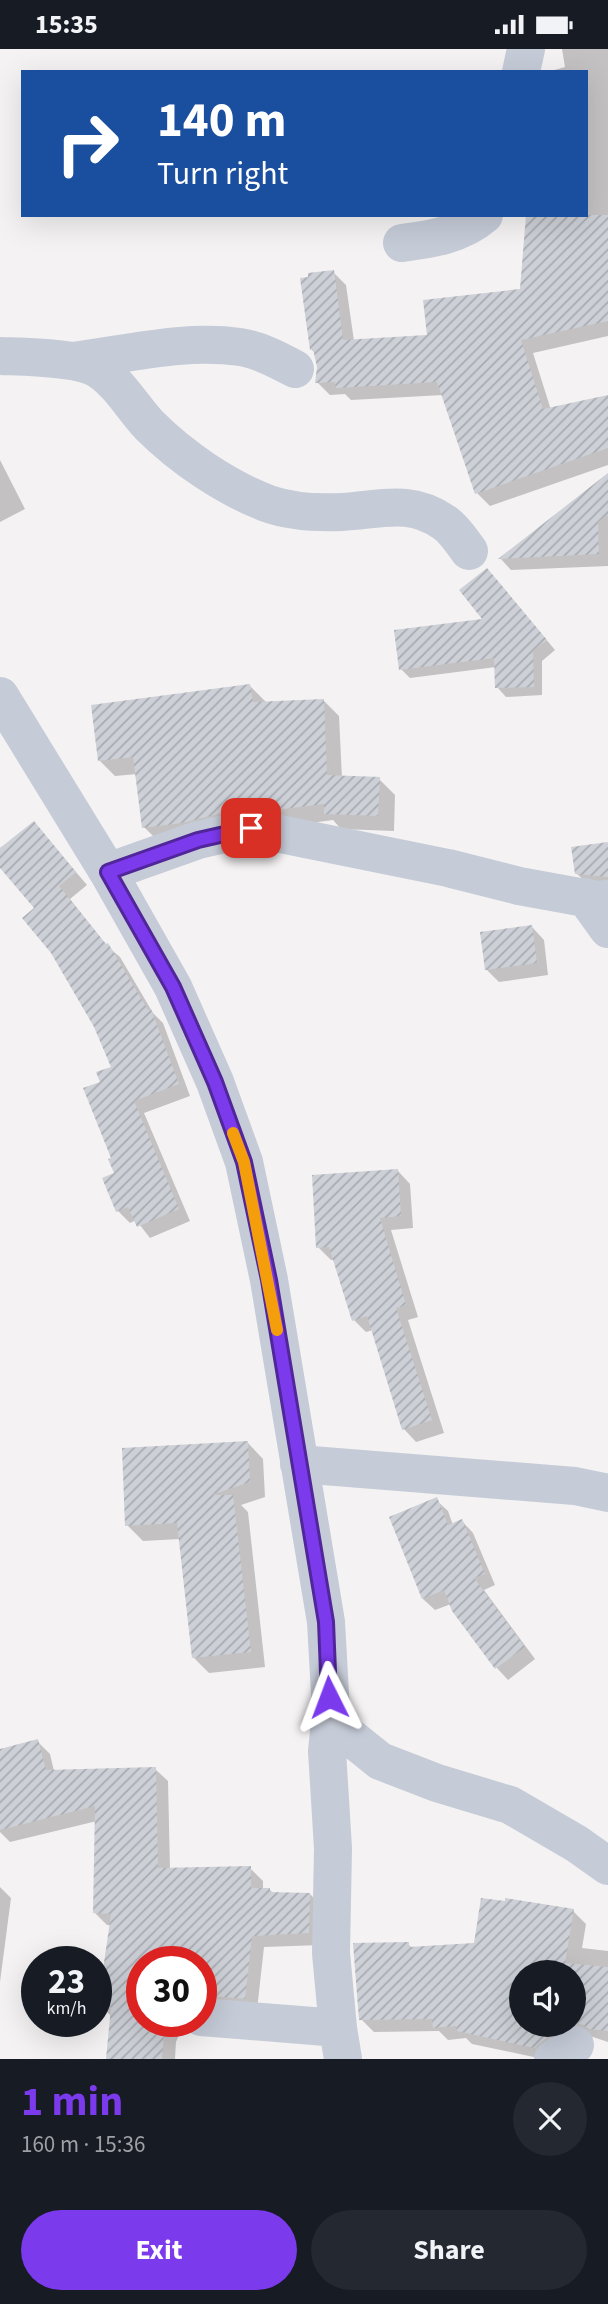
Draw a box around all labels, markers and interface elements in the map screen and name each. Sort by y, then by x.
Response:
text: 15:35 [35,6,98,43]
text: 140 m [157,86,286,156]
icon: right [42,98,133,189]
text: Turn right [157,151,288,197]
pin [221,798,281,858]
icon: arrive [232,809,270,847]
position arrow [292,1660,366,1734]
speed limit sign: 30 [126,1946,217,2037]
text: 23 [48,1957,85,2007]
map controls [509,1960,586,2037]
button: sound [509,1960,586,2037]
text: km/h [47,1996,86,2021]
text: 1 min [21,2072,123,2132]
button: close [513,2082,587,2156]
text: 160 m · 15:36 [21,2128,145,2161]
button: Exit [21,2210,297,2290]
button: Share [311,2210,587,2290]

